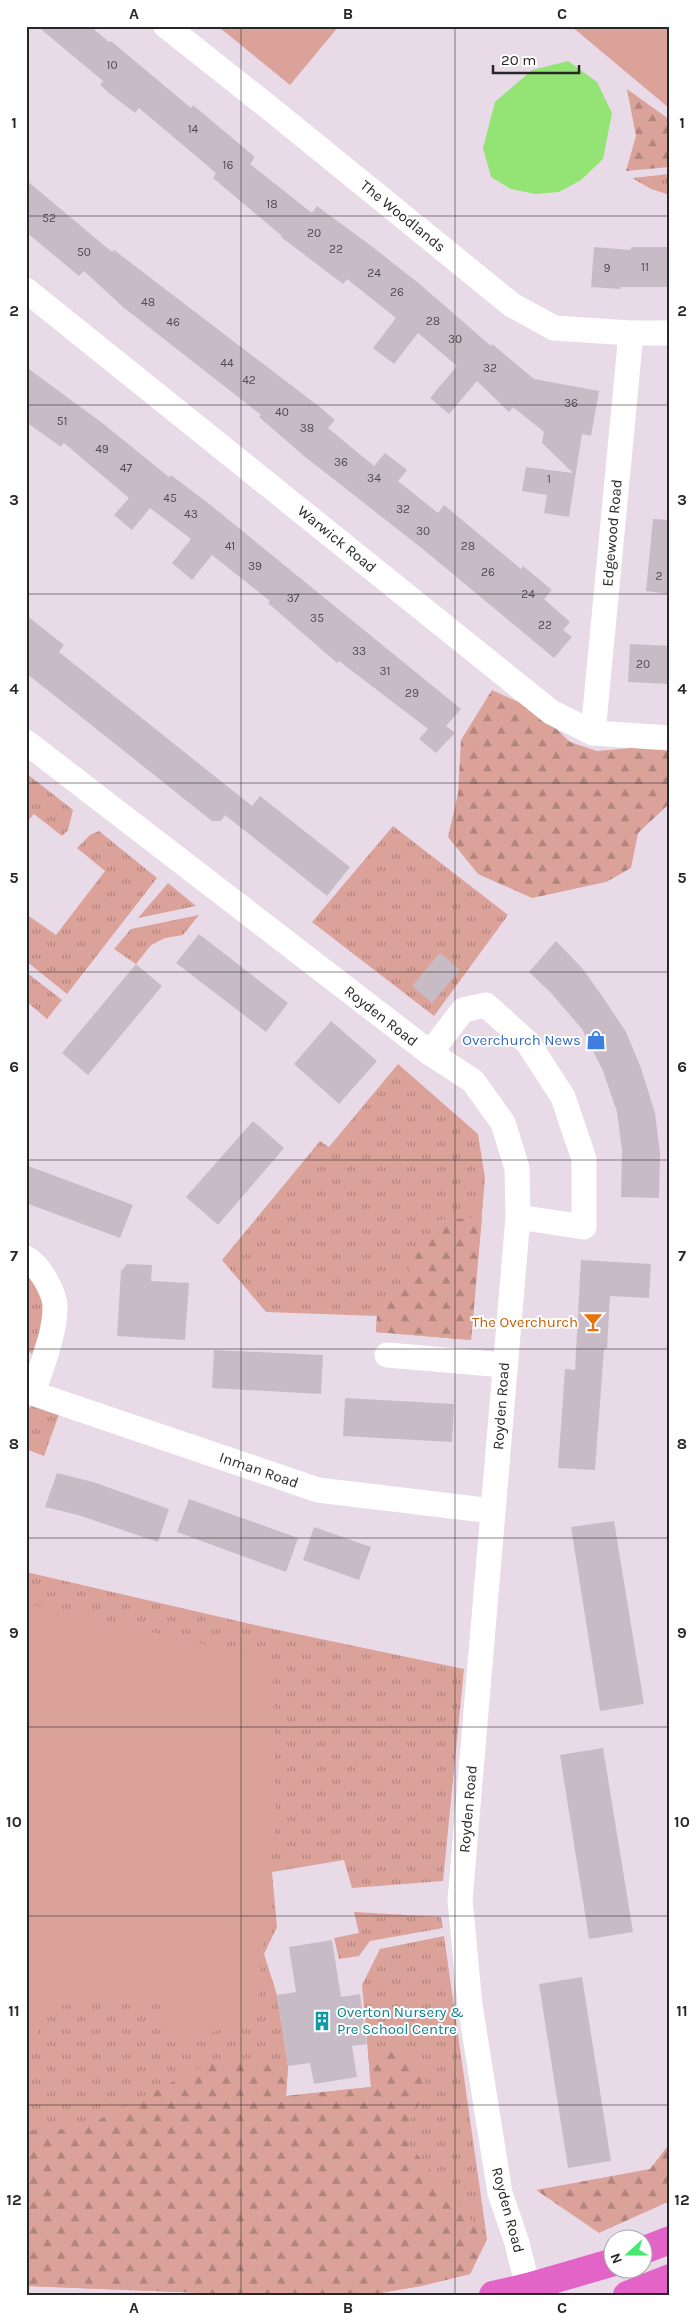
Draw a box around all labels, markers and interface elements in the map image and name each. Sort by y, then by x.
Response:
text: A [129,4,139,23]
text: B [343,4,353,23]
text: C [557,4,567,23]
scale bar [493,42,580,74]
text: 20 m [501,51,536,69]
house number: 10 [106,58,118,72]
text: 1 [11,113,17,132]
text: 1 [679,113,685,132]
house number: 14 [188,122,199,136]
house number: 16 [223,158,234,172]
street label: The Woodlands [357,176,449,256]
house number: 18 [266,197,278,211]
house number: 52 [42,211,56,225]
house number: 20 [307,226,321,240]
house number: 22 [329,242,343,256]
house number: 50 [77,245,91,259]
house number: 11 [641,260,649,274]
house number: 9 [604,261,611,275]
house number: 24 [367,266,381,280]
house number: 26 [390,285,404,299]
house number: 48 [141,295,155,309]
text: 2 [9,301,19,320]
text: 2 [677,301,687,320]
house number: 28 [426,314,440,328]
house number: 46 [166,315,180,329]
house number: 30 [448,332,462,346]
house number: 44 [220,356,234,370]
house number: 32 [483,361,497,375]
house number: 42 [242,373,256,387]
house number: 36 [564,396,578,410]
house number: 40 [275,405,289,419]
house number: 51 [57,414,67,428]
house number: 38 [300,421,314,435]
house number: 49 [95,442,109,456]
house number: 36 [334,455,348,469]
house number: 47 [120,461,133,475]
house number: 34 [367,471,381,485]
house number: 1 [547,472,551,486]
street label: Edgewood Road [598,479,626,587]
text: 3 [9,490,19,509]
text: 3 [677,490,687,509]
house number: 45 [163,491,177,505]
street label: Warwick Road [294,502,380,576]
house number: 32 [396,502,410,516]
house number: 43 [184,507,198,521]
house number: 30 [416,524,430,538]
house number: 41 [225,539,235,553]
house number: 28 [461,539,475,553]
house number: 39 [248,559,262,573]
house number: 26 [481,565,495,579]
house number: 2 [656,569,663,583]
house number: 24 [521,587,535,601]
house number: 37 [287,591,300,605]
house number: 35 [310,611,324,625]
house number: 22 [538,618,552,632]
house number: 33 [352,644,366,658]
house number: 20 [636,657,650,671]
house number: 31 [379,664,391,678]
text: 4 [9,679,19,698]
text: 4 [677,679,687,698]
house number: 29 [405,686,419,700]
text: 5 [9,868,19,887]
text: 5 [677,868,687,887]
street label: Royden Road [341,982,421,1050]
shop icon: Overchurch News [585,1029,607,1051]
place label: Overchurch News [462,1031,581,1049]
text: 6 [9,1057,19,1076]
text: 6 [677,1057,687,1076]
text: 7 [10,1246,18,1265]
text: 7 [678,1246,686,1265]
bar icon: The Overchurch [582,1311,604,1333]
place label: The Overchurch [472,1313,578,1331]
street label: Royden Road [489,1361,513,1451]
text: 8 [9,1434,19,1453]
text: 8 [677,1434,687,1453]
street label: Inman Road [217,1448,301,1492]
text: 9 [9,1623,19,1642]
text: 9 [677,1623,687,1642]
street label: Royden Road [455,1764,481,1854]
text: 10 [6,1812,22,1831]
text: 10 [674,1812,690,1831]
text: 11 [8,2001,20,2020]
text: 11 [676,2001,688,2020]
place label: Overton Nursery & Pre School Centre [337,2003,464,2038]
building icon: Overton Nursery & Pre School Centre [311,2010,333,2032]
street label: Royden Road [488,2165,528,2255]
text: 12 [6,2190,22,2209]
text: 12 [674,2190,690,2209]
north arrow [604,2228,654,2278]
text: N [607,2251,626,2266]
text: A [129,2298,139,2317]
text: B [343,2298,353,2317]
text: C [557,2298,567,2317]

